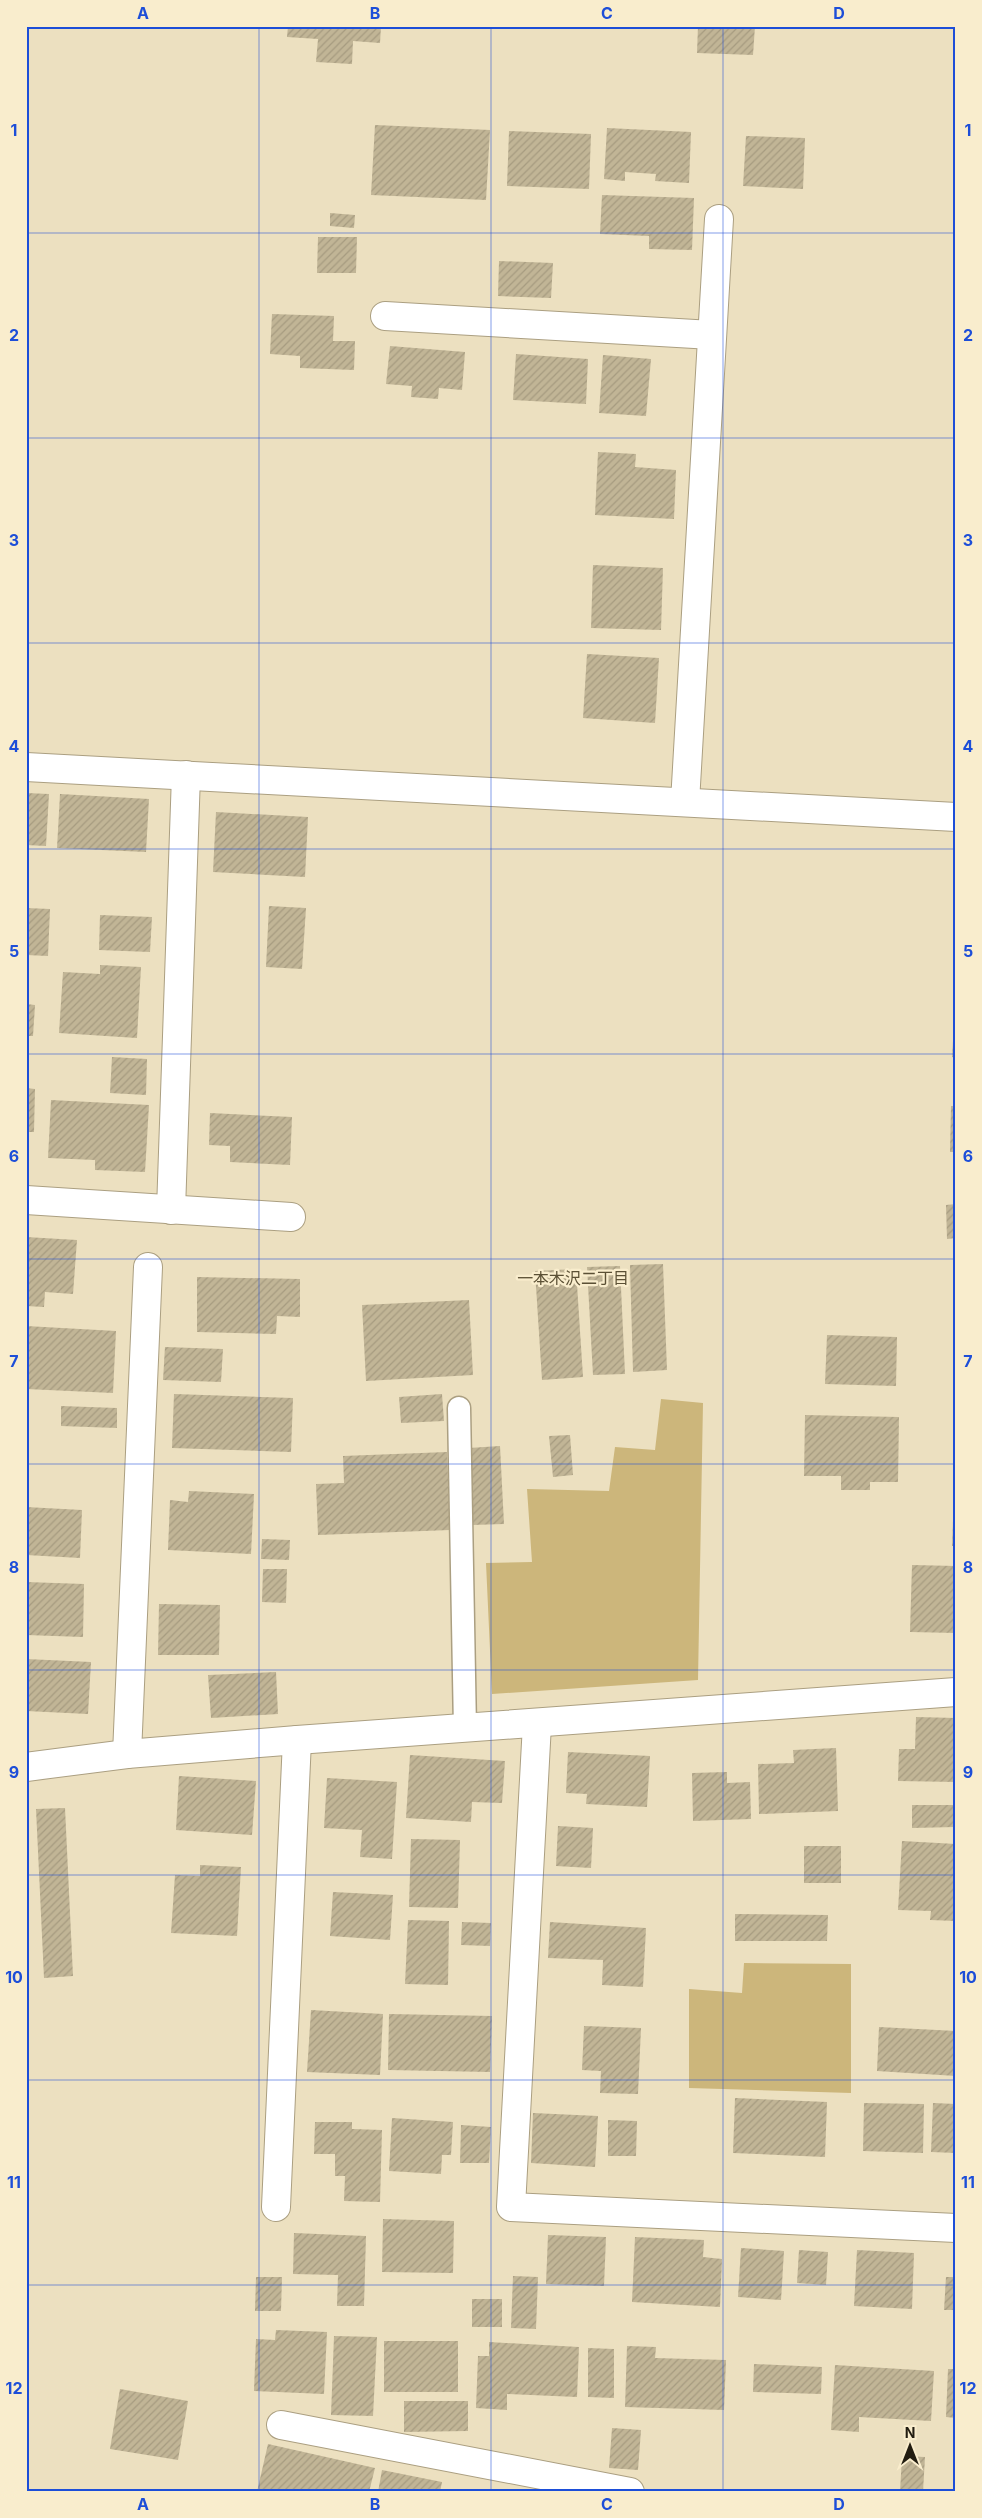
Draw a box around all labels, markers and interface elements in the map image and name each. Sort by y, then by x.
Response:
text: A [137,3,149,23]
text: B [370,3,380,23]
text: C [601,3,613,23]
text: D [833,3,845,23]
text: 1 [11,120,17,140]
text: 1 [965,120,971,140]
text: 2 [9,325,19,345]
text: 2 [963,325,973,345]
text: 3 [9,530,19,550]
text: 3 [963,530,973,550]
text: 4 [9,736,20,756]
text: 4 [963,736,974,756]
text: 5 [9,941,19,961]
text: 5 [963,941,973,961]
text: 6 [9,1146,19,1166]
text: 6 [963,1146,973,1166]
district label: 一本木沢二丁目 [517,1268,629,1288]
text: 7 [9,1351,19,1371]
text: 7 [963,1351,973,1371]
text: 8 [9,1557,19,1577]
text: 8 [963,1557,973,1577]
text: 9 [9,1762,19,1782]
text: 9 [963,1762,973,1782]
text: 10 [5,1967,23,1987]
text: 10 [959,1967,977,1987]
text: 11 [7,2172,21,2192]
text: 11 [961,2172,975,2192]
text: 12 [6,2378,22,2398]
text: 12 [960,2378,976,2398]
north arrow [884,2420,934,2470]
text: N [905,2424,915,2441]
text: A [137,2494,149,2514]
text: B [370,2494,380,2514]
text: C [601,2494,613,2514]
text: D [833,2494,845,2514]

